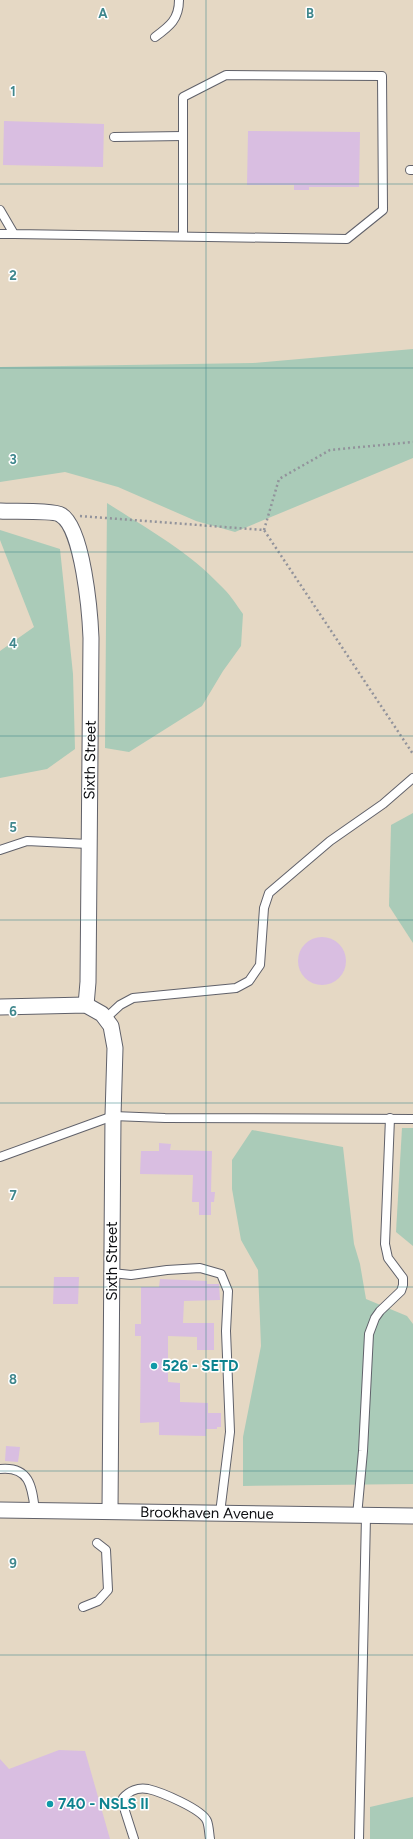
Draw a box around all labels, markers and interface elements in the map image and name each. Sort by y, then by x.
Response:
text: A [98,6,108,21]
text: B [306,6,314,21]
text: 1 [10,84,16,99]
text: 2 [9,268,17,283]
text: 3 [9,452,17,467]
text: 4 [9,636,17,651]
street label: Sixth Street [80,720,100,800]
text: 5 [9,820,17,835]
text: 6 [9,1004,17,1019]
text: 7 [9,1188,17,1203]
street label: Sixth Street [103,1221,121,1301]
place label: 526 - SETD [162,1357,239,1375]
marker: 526 - SETD [149,1361,159,1371]
text: 8 [9,1372,17,1387]
street label: Brookhaven Avenue [140,1503,274,1523]
text: 9 [9,1556,17,1571]
place label: 740 - NSLS II [58,1795,149,1813]
marker: 740 - NSLS II [45,1799,55,1809]

